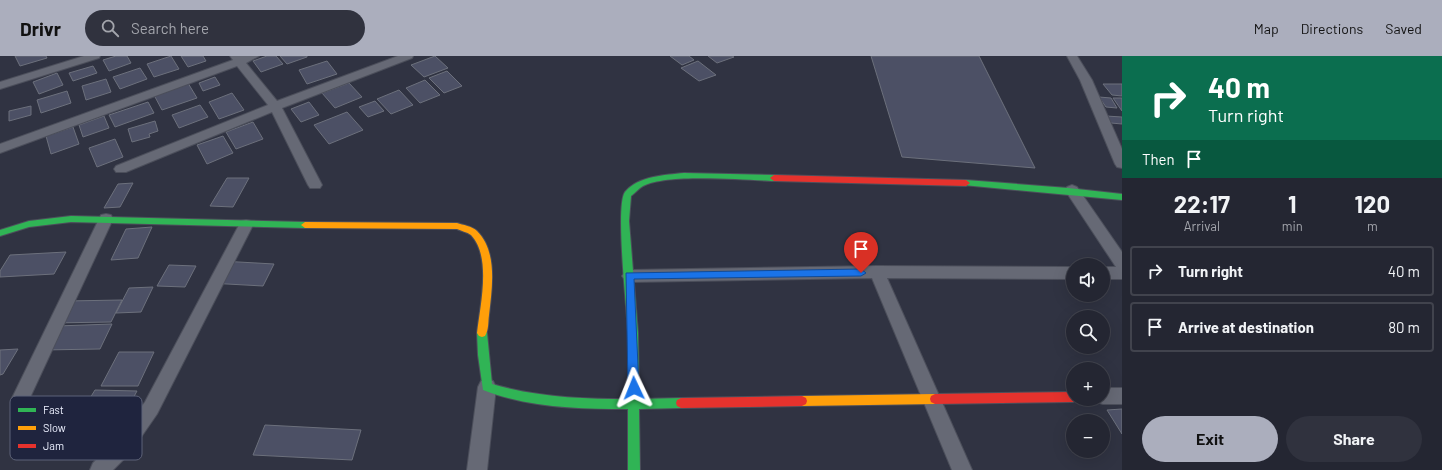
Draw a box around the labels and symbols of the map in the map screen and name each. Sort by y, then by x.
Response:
pin [844,232,878,273]
position arrow [613,367,655,409]
legend [10,396,142,460]
text: Fast [43,403,64,416]
text: Slow [43,421,66,434]
text: Jam [43,439,64,452]

